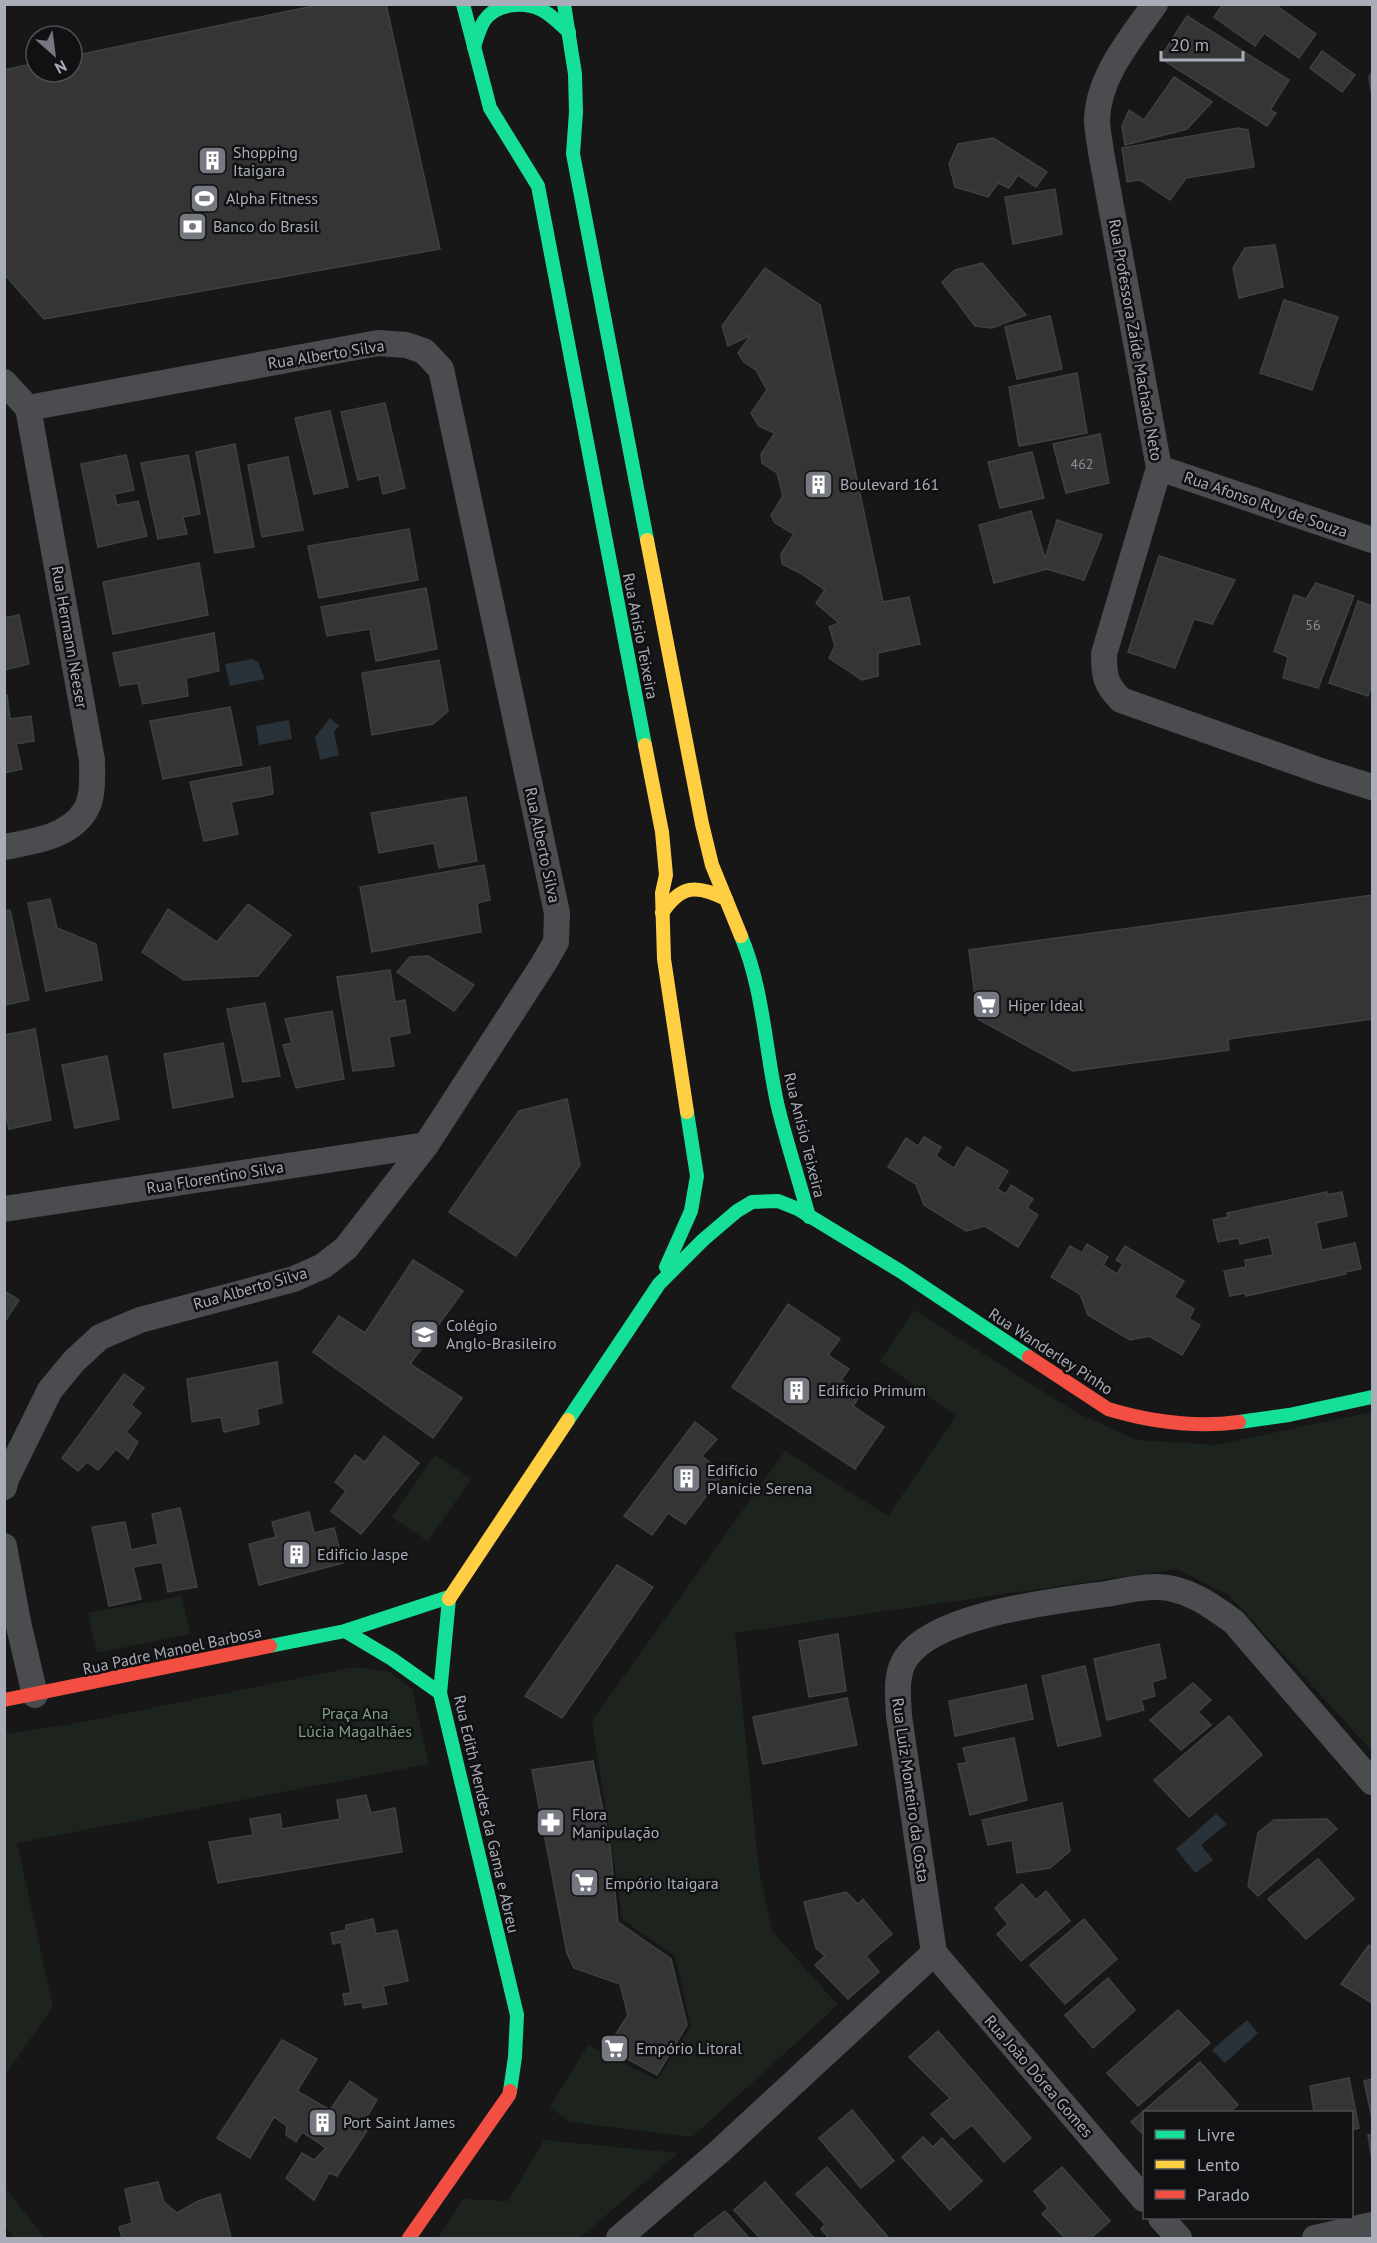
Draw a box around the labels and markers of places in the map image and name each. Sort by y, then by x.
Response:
place label: Shopping Itaigara [233,142,298,180]
building icon: Shopping Itaigara [196,145,228,177]
sports icon: Alpha Fitness [189,182,221,214]
place label: Alpha Fitness [226,188,318,208]
bank icon: Banco do Brasil [176,210,208,242]
place label: Banco do Brasil [213,216,319,236]
building icon: Boulevard 161 [803,468,835,500]
place label: Boulevard 161 [840,474,939,494]
supermarket icon: Hiper Ideal [971,989,1003,1021]
place label: Hiper Ideal [1008,995,1084,1015]
place label: Colégio Anglo-Brasileiro [446,1315,557,1353]
school or university icon: Colégio Anglo-Brasileiro [409,1318,441,1350]
building icon: Edifício Primum [781,1374,813,1406]
place label: Edifício Primum [818,1380,926,1400]
place label: Edifício Planície Serena [707,1460,812,1498]
building icon: Edifício Planície Serena [670,1463,702,1495]
building icon: Edifício Jaspe [280,1538,312,1570]
place label: Edifício Jaspe [317,1544,408,1564]
place label: Flora Manipulação [572,1804,659,1842]
pharmacy icon: Flora Manipulação [535,1807,567,1839]
supermarket icon: Empório Itaigara [568,1867,600,1899]
place label: Empório Itaigara [605,1873,719,1893]
supermarket icon: Empório Litoral [599,2032,631,2064]
place label: Empório Litoral [636,2038,742,2058]
building icon: Port Saint James [306,2106,338,2138]
place label: Port Saint James [343,2112,455,2132]

